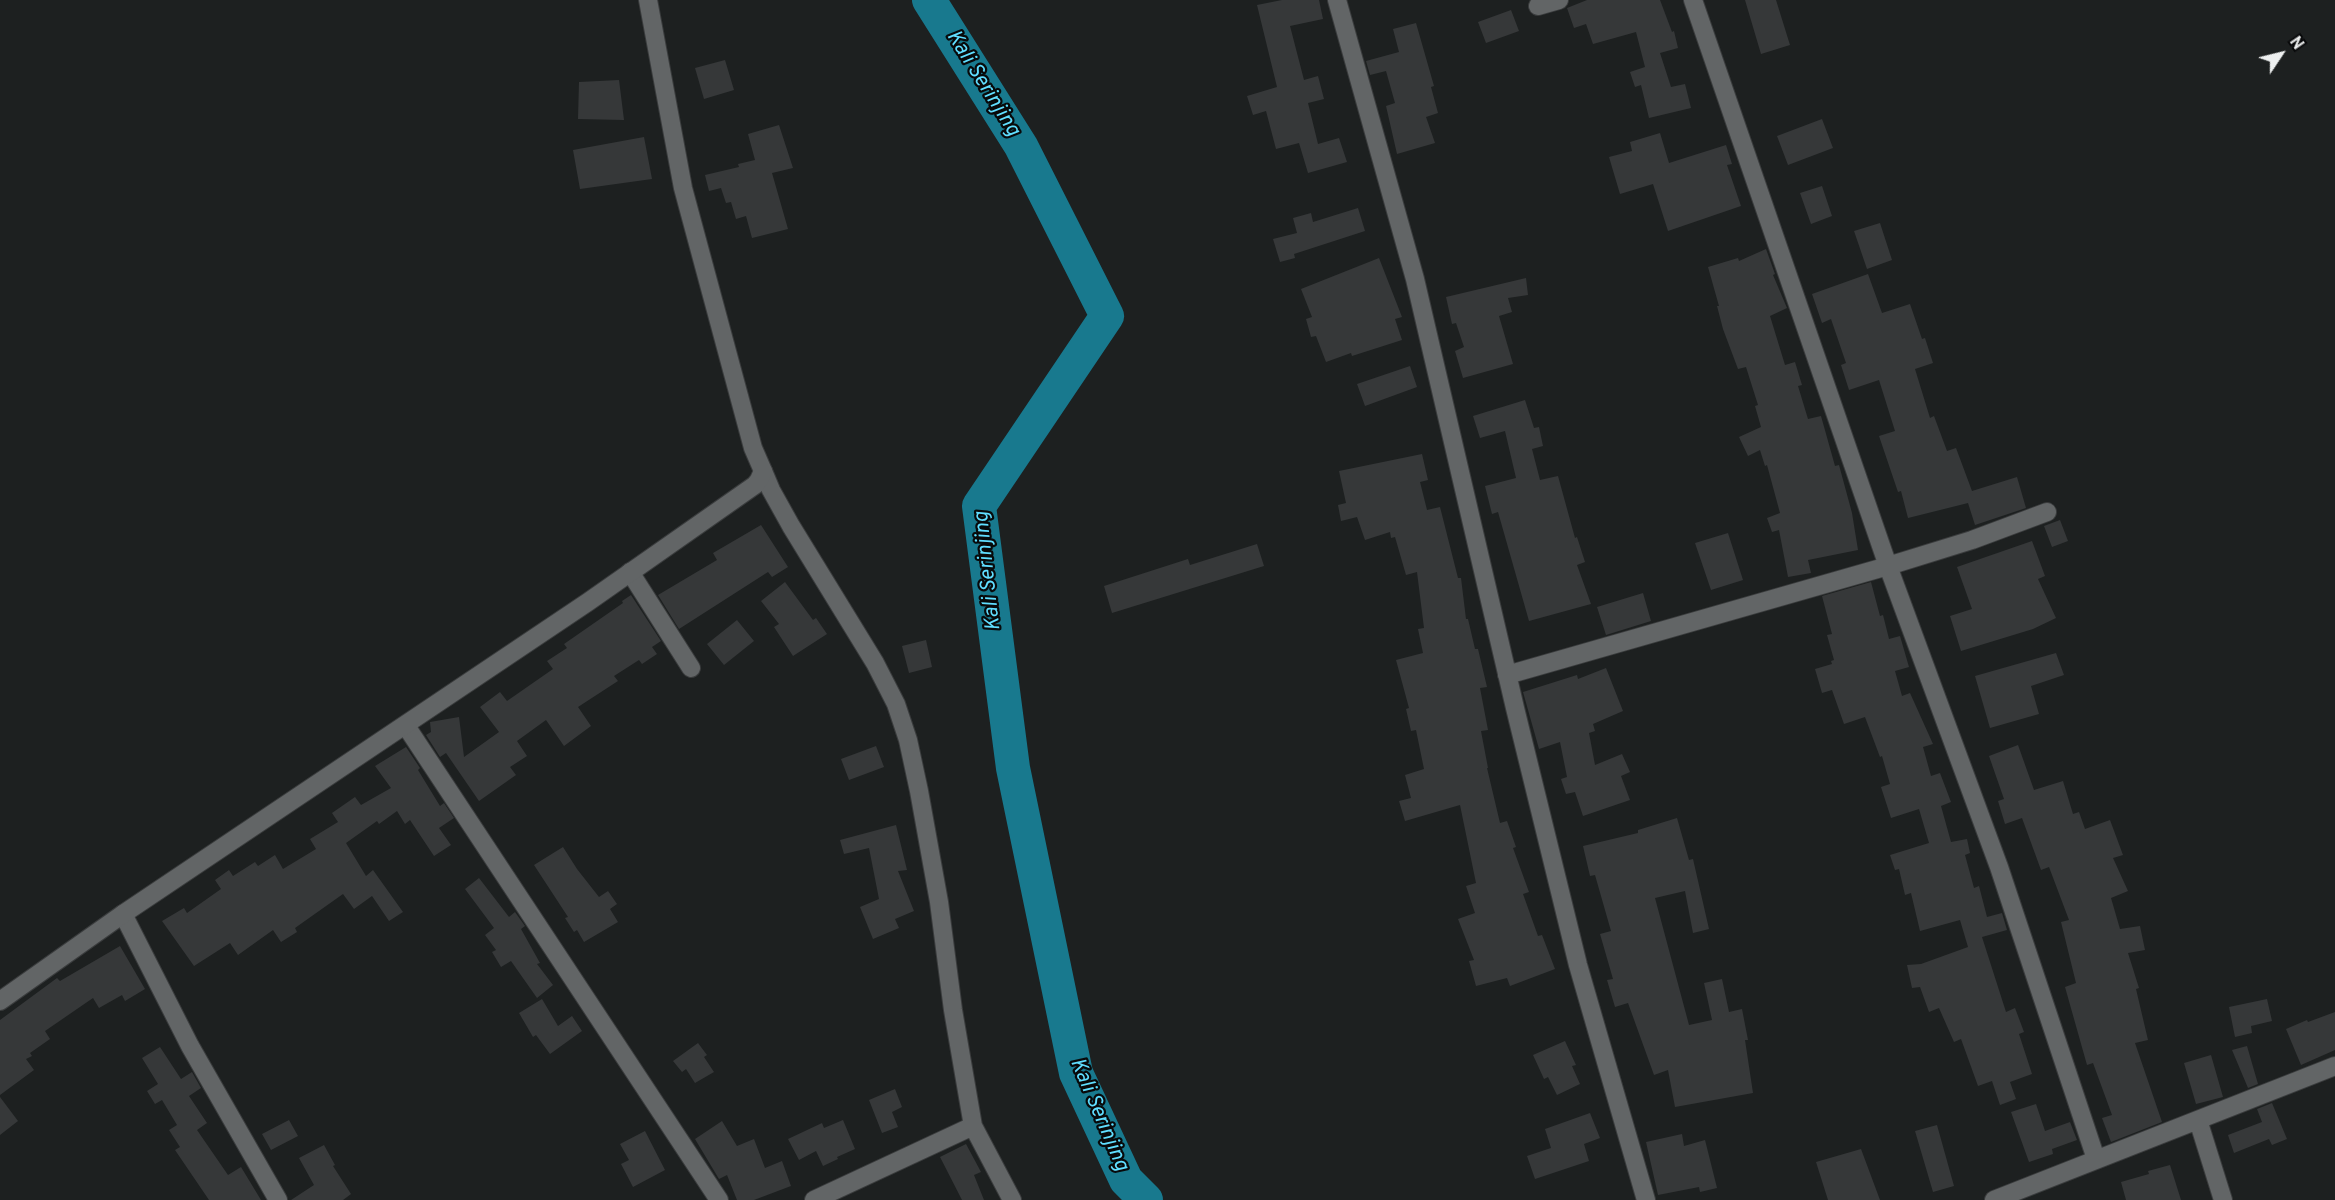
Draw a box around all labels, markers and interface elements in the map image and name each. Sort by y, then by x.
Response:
north arrow [2251,24,2311,84]
water label: Kali Serinjing [940,26,1024,142]
text: N [2284,33,2307,54]
water label: Kali Serinjing [970,510,1008,632]
water label: Kali Serinjing [1063,1055,1133,1175]

